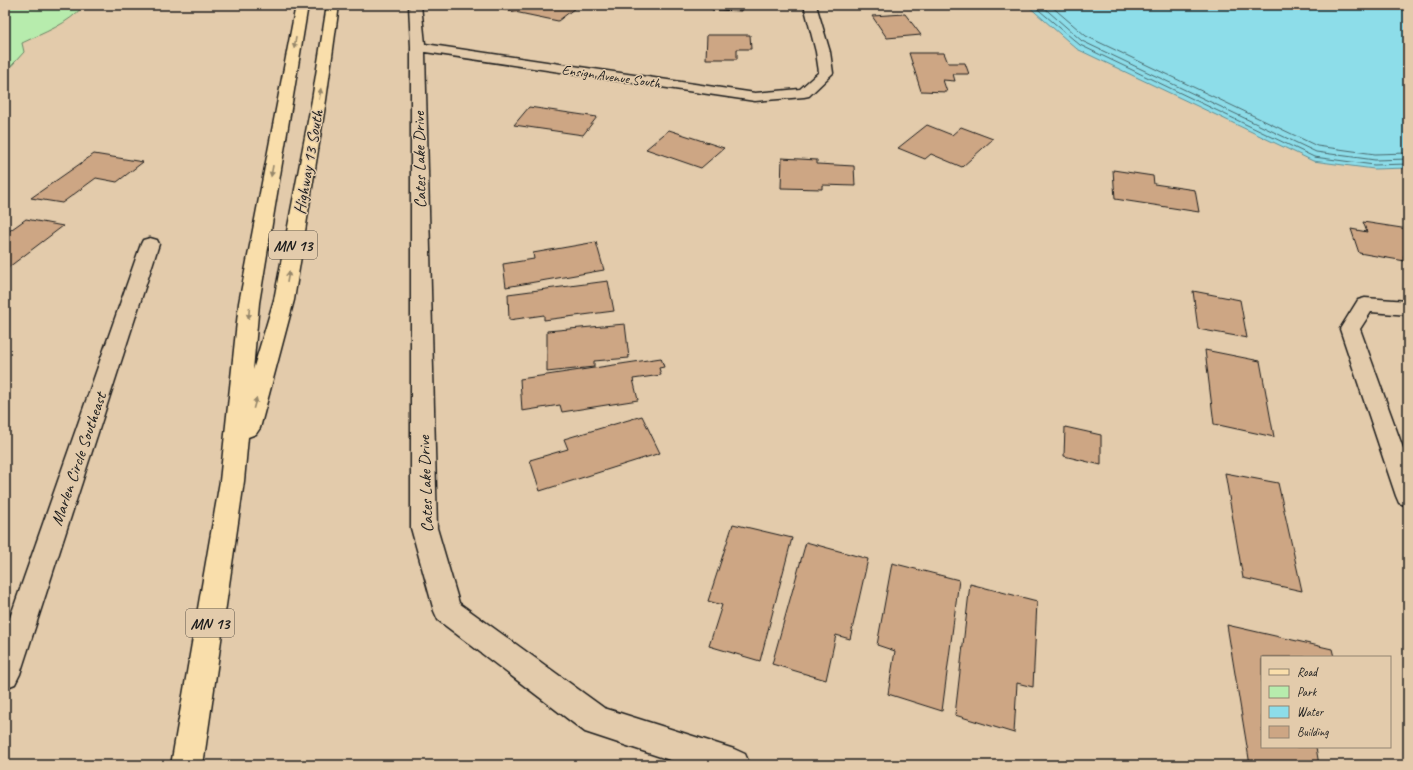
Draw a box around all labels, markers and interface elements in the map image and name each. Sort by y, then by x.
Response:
one-way arrow [292,37,298,49]
street label: Ensign Avenue South [561,61,662,92]
one-way arrow [317,88,323,100]
street label: Highway 13 South [289,107,328,216]
street label: Cates Lake Drive [408,110,431,209]
one-way arrow [269,165,275,177]
road number: MN 13 [269,231,317,259]
one-way arrow [285,271,291,283]
one-way arrow [245,307,252,319]
street label: Marlen Circle Southeast [46,388,112,528]
one-way arrow [252,396,258,408]
street label: Cates Lake Drive [413,434,438,533]
road number: MN 13 [186,609,234,637]
legend [1261,656,1391,748]
text: Road [1297,664,1319,680]
text: Park [1297,684,1318,700]
text: Water [1297,704,1325,720]
text: Building [1297,724,1329,740]

